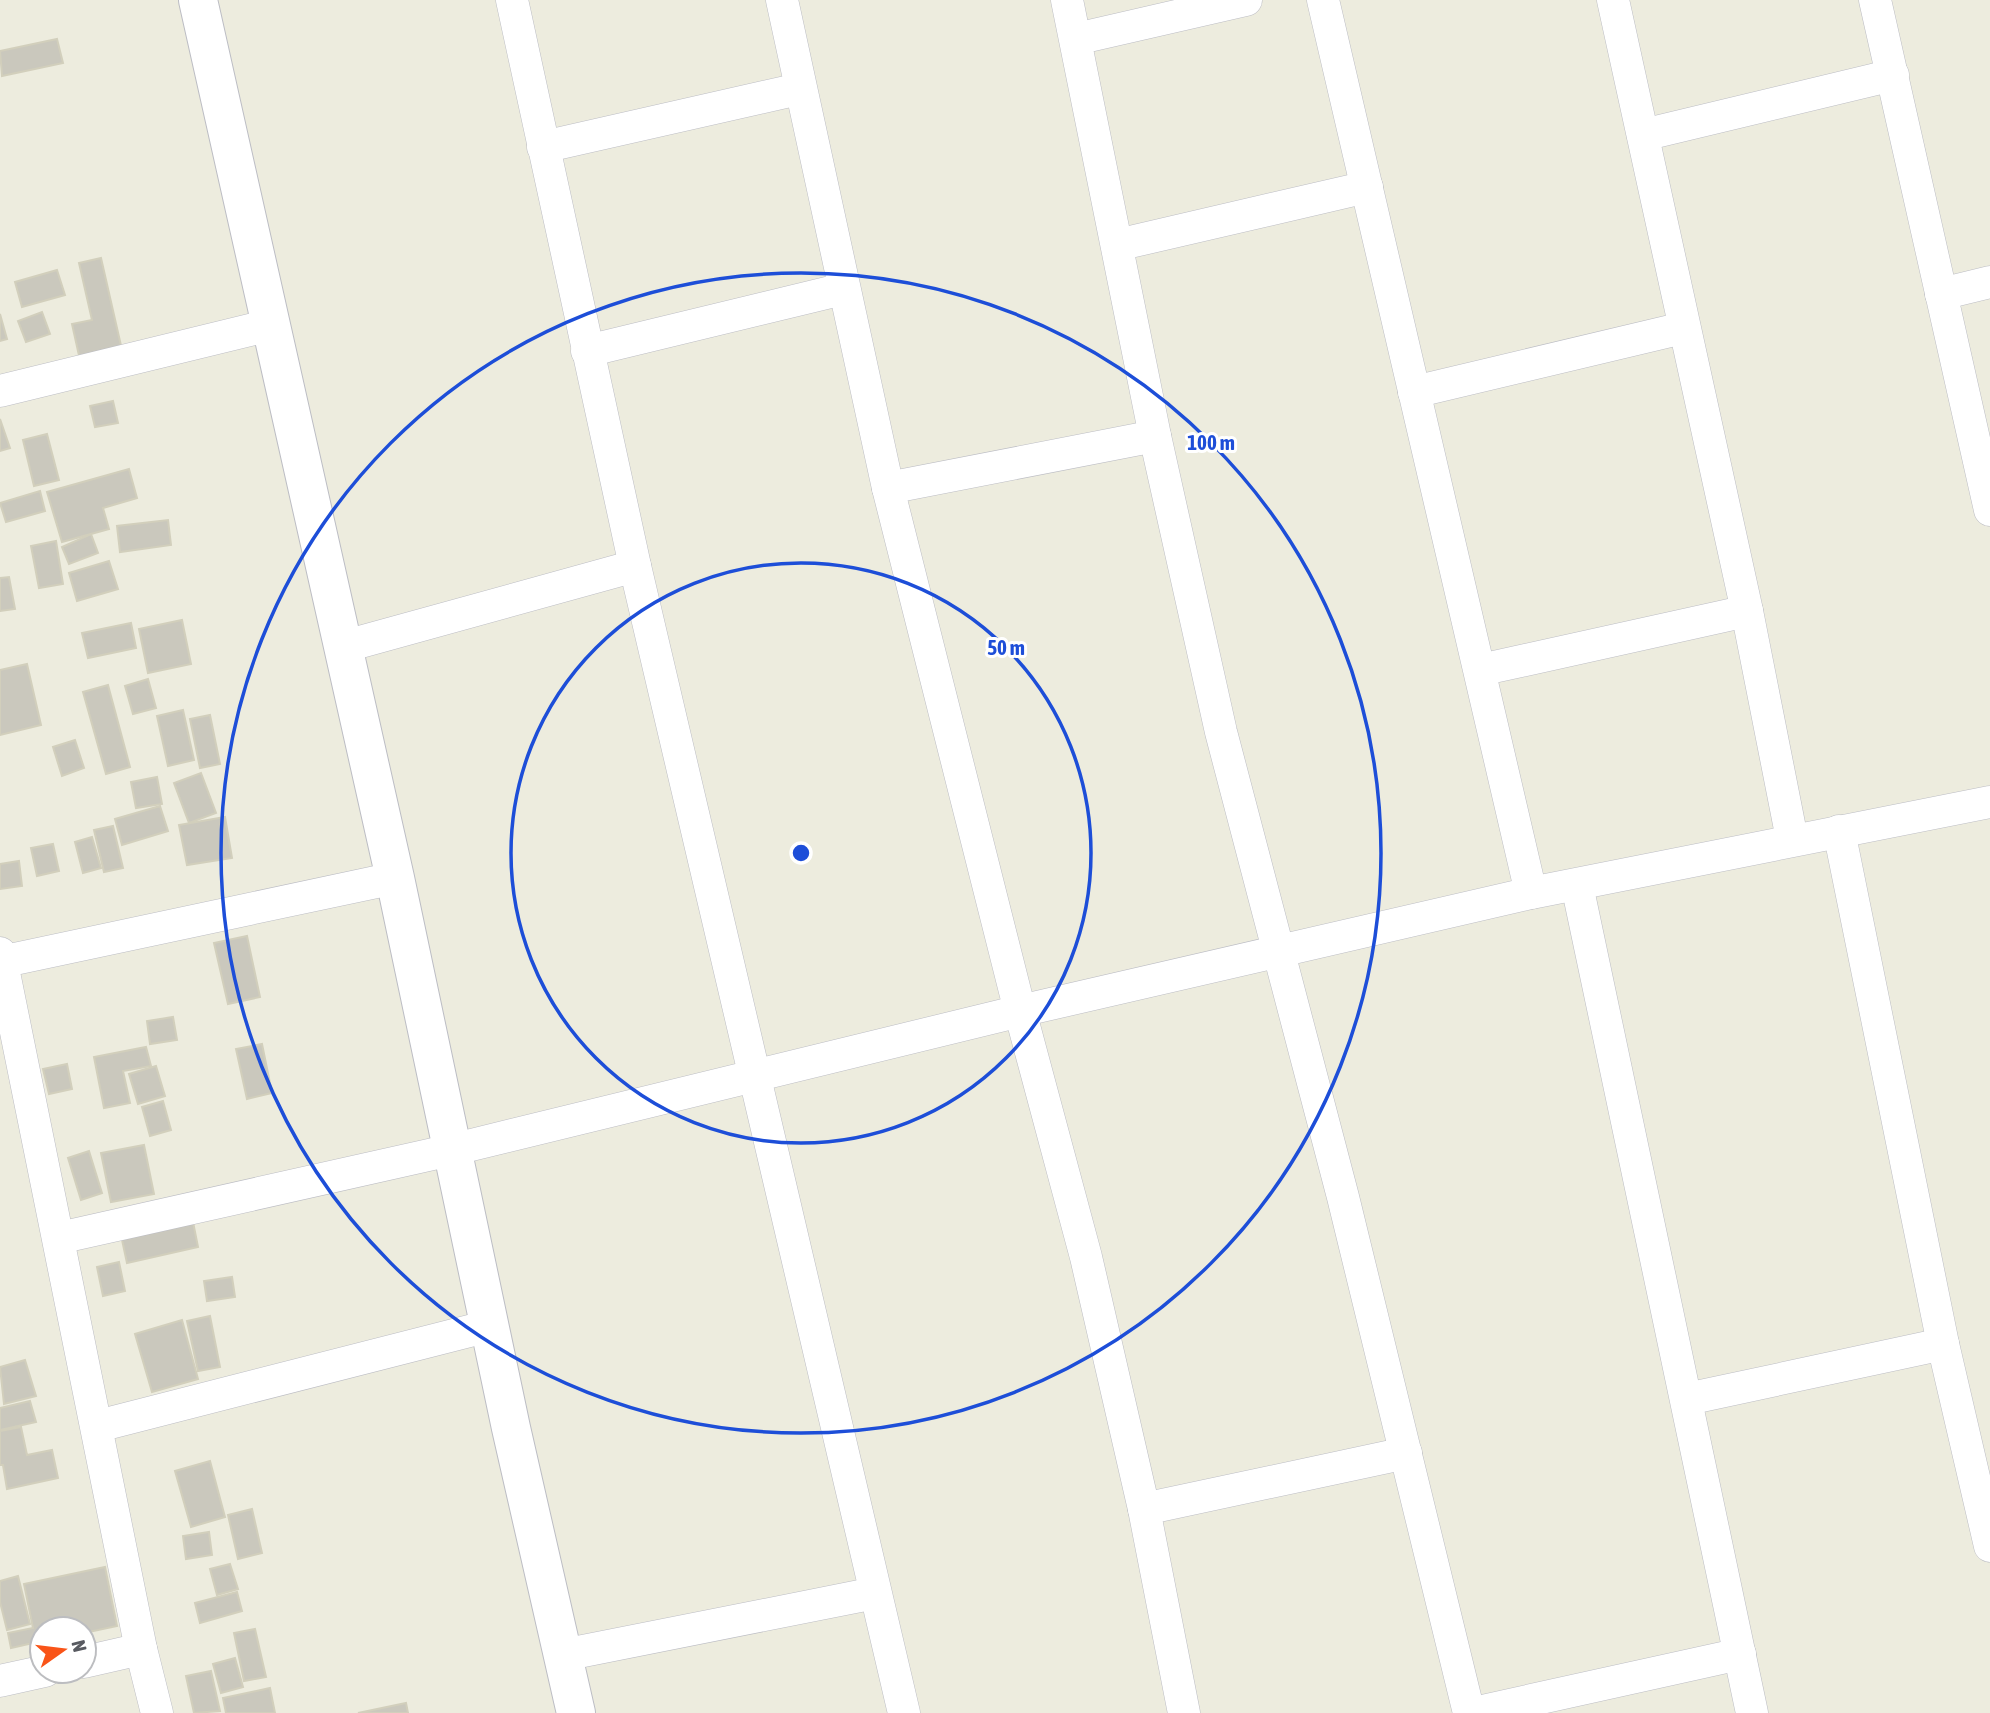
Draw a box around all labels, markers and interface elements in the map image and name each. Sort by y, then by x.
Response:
text: 100 m [1187,430,1235,454]
text: 50 m [987,635,1025,659]
centre of rings [789,841,813,865]
north arrow [28,1615,98,1685]
text: N [67,1638,92,1654]

